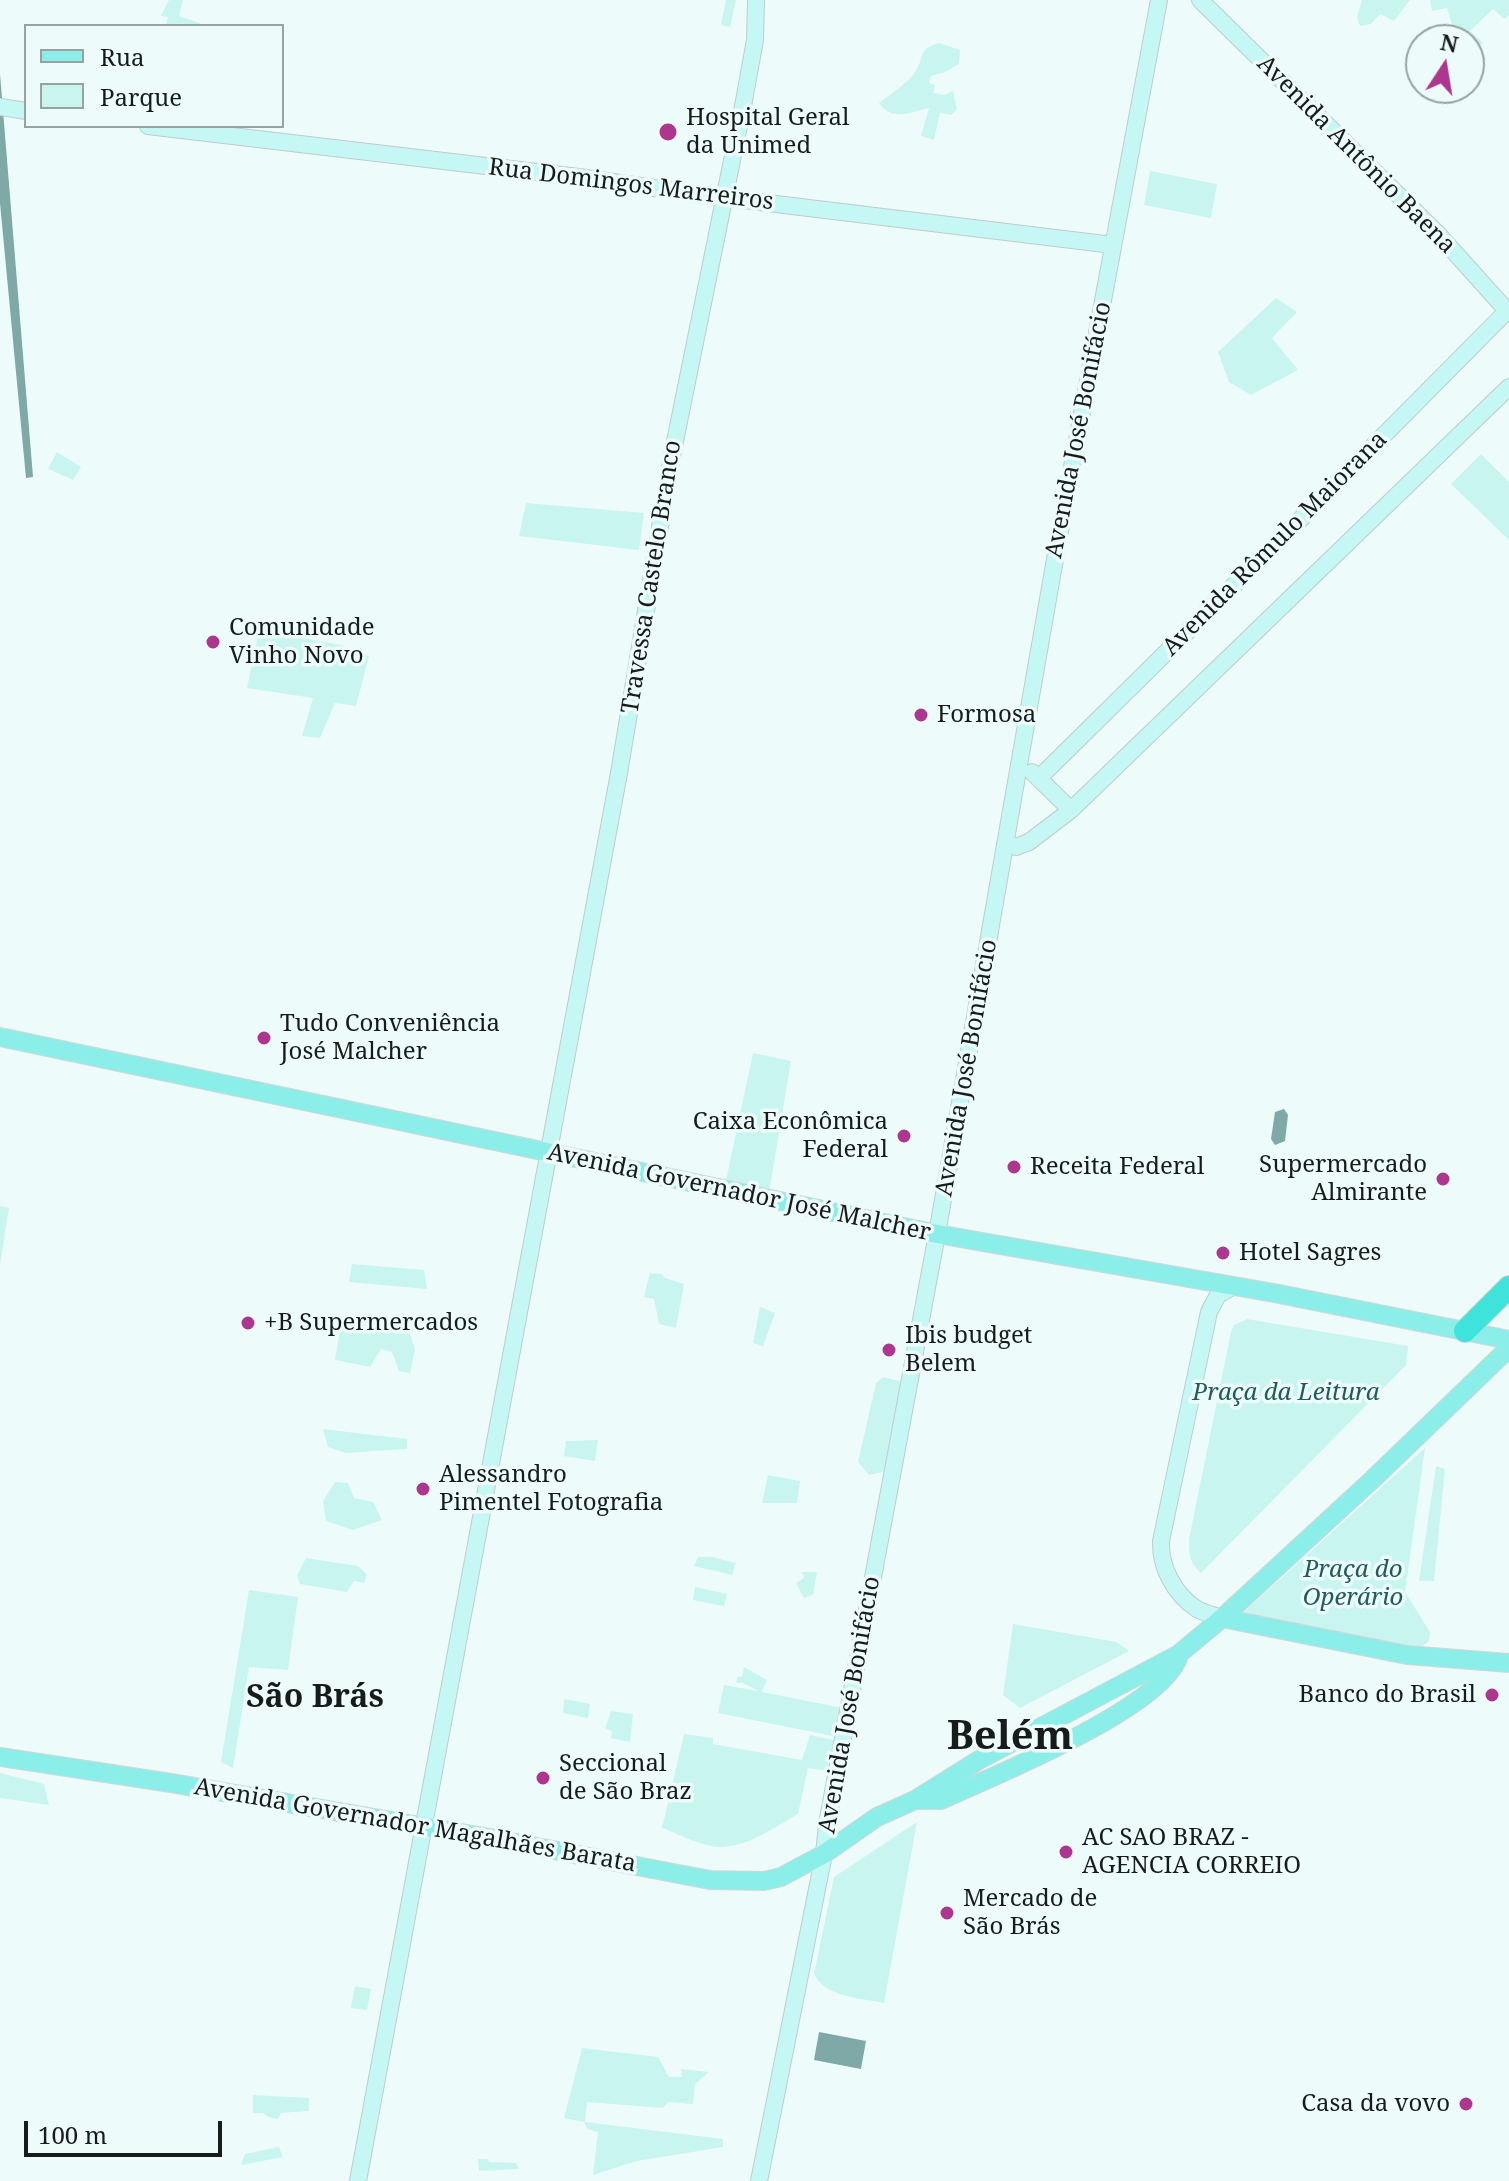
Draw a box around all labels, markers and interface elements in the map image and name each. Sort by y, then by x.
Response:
legend [24,24,284,128]
north arrow [1405,24,1485,104]
text: N [1438,26,1461,59]
text: Rua [100,40,145,73]
street label: Avenida Antônio Baena [1251,50,1461,260]
text: Parque [100,80,182,113]
place label: Hospital Geral da Unimed [686,104,850,160]
marker: Hospital Geral da Unimed [657,121,679,143]
street label: Rua Domingos Marreiros [487,153,775,217]
street label: Avenida José Bonifácio [1040,299,1118,561]
street label: Avenida Rômulo Maiorana [1157,426,1393,662]
street label: Travessa Castelo Branco [616,438,688,716]
place label: Comunidade Vinho Novo [229,614,374,670]
marker: Comunidade Vinho Novo [204,633,222,651]
place label: Formosa [937,701,1036,729]
marker: Formosa [912,706,930,724]
street label: Avenida José Bonifácio [930,937,1004,1199]
place label: Tudo Conveniência José Malcher [280,1010,500,1066]
marker: Tudo Conveniência José Malcher [255,1029,273,1047]
place label: Caixa Econômica Federal [693,1108,888,1164]
marker: Caixa Econômica Federal [895,1127,913,1145]
street label: Avenida Governador José Malcher [545,1138,933,1248]
place label: Supermercado Almirante [1259,1151,1427,1207]
place label: Receita Federal [1030,1153,1205,1181]
marker: Receita Federal [1005,1158,1023,1176]
marker: Supermercado Almirante [1434,1170,1452,1188]
place label: Hotel Sagres [1239,1239,1381,1267]
marker: Hotel Sagres [1214,1244,1232,1262]
place label: +B Supermercados [264,1309,478,1337]
marker: +B Supermercados [239,1314,257,1332]
place label: Ibis budget Belem [905,1322,1032,1378]
marker: Ibis budget Belem [880,1341,898,1359]
park label: Praça da Leitura [1192,1379,1380,1407]
place label: Alessandro Pimentel Fotografia [439,1461,663,1517]
marker: Alessandro Pimentel Fotografia [414,1480,432,1498]
park label: Praça do Operário [1303,1556,1403,1612]
street label: Avenida José Bonifácio [813,1574,887,1836]
district label: São Brás [246,1679,384,1717]
place label: Banco do Brasil [1299,1681,1476,1709]
marker: Banco do Brasil [1483,1686,1501,1704]
district label: Belém [947,1714,1073,1762]
place label: Seccional de São Braz [559,1750,692,1806]
marker: Seccional de São Braz [534,1769,552,1787]
street label: Avenida Governador Magalhães Barata [192,1773,638,1879]
place label: AC SAO BRAZ - AGENCIA CORREIO [1082,1824,1301,1880]
marker: AC SAO BRAZ - AGENCIA CORREIO [1057,1843,1075,1861]
place label: Mercado de São Brás [963,1885,1097,1941]
marker: Mercado de São Brás [938,1904,956,1922]
place label: Casa da vovo [1301,2090,1450,2118]
marker: Casa da vovo [1457,2095,1475,2113]
scale bar [28,2105,226,2155]
text: 100 m [38,2118,107,2151]

